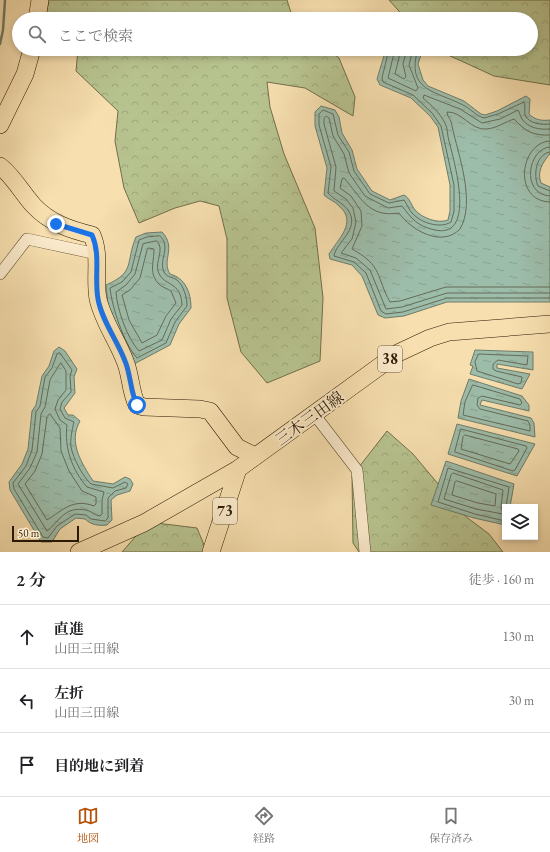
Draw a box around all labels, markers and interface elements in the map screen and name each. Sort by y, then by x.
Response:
search box [12,12,538,56]
icon: search [26,23,48,45]
text: ここで検索 [58,26,133,45]
route end [47,215,65,233]
road number: 38 [378,346,402,372]
street label: 三木三田線 [271,386,348,450]
route start [128,396,146,414]
road number: 73 [213,498,237,524]
map controls [502,504,538,540]
button: layers [502,504,538,540]
scale bar [12,524,79,543]
text: 50 m [18,526,39,540]
text: 2 分 [16,569,46,591]
text: 徒歩 · 160 m [469,571,534,588]
text: 直進 [54,619,84,638]
icon: ahead [16,626,38,648]
text: 130 m [503,628,534,645]
text: 山田三田線 [54,640,119,657]
text: 左折 [54,683,84,702]
icon: left [16,690,38,712]
text: 30 m [509,692,534,709]
text: 山田三田線 [54,704,119,721]
icon: arrive [16,754,38,776]
text: 目的地に到着 [54,756,144,775]
tab: 地図 [77,805,99,845]
tab: 経路 [253,805,275,845]
tab: 保存済み [429,805,473,845]

